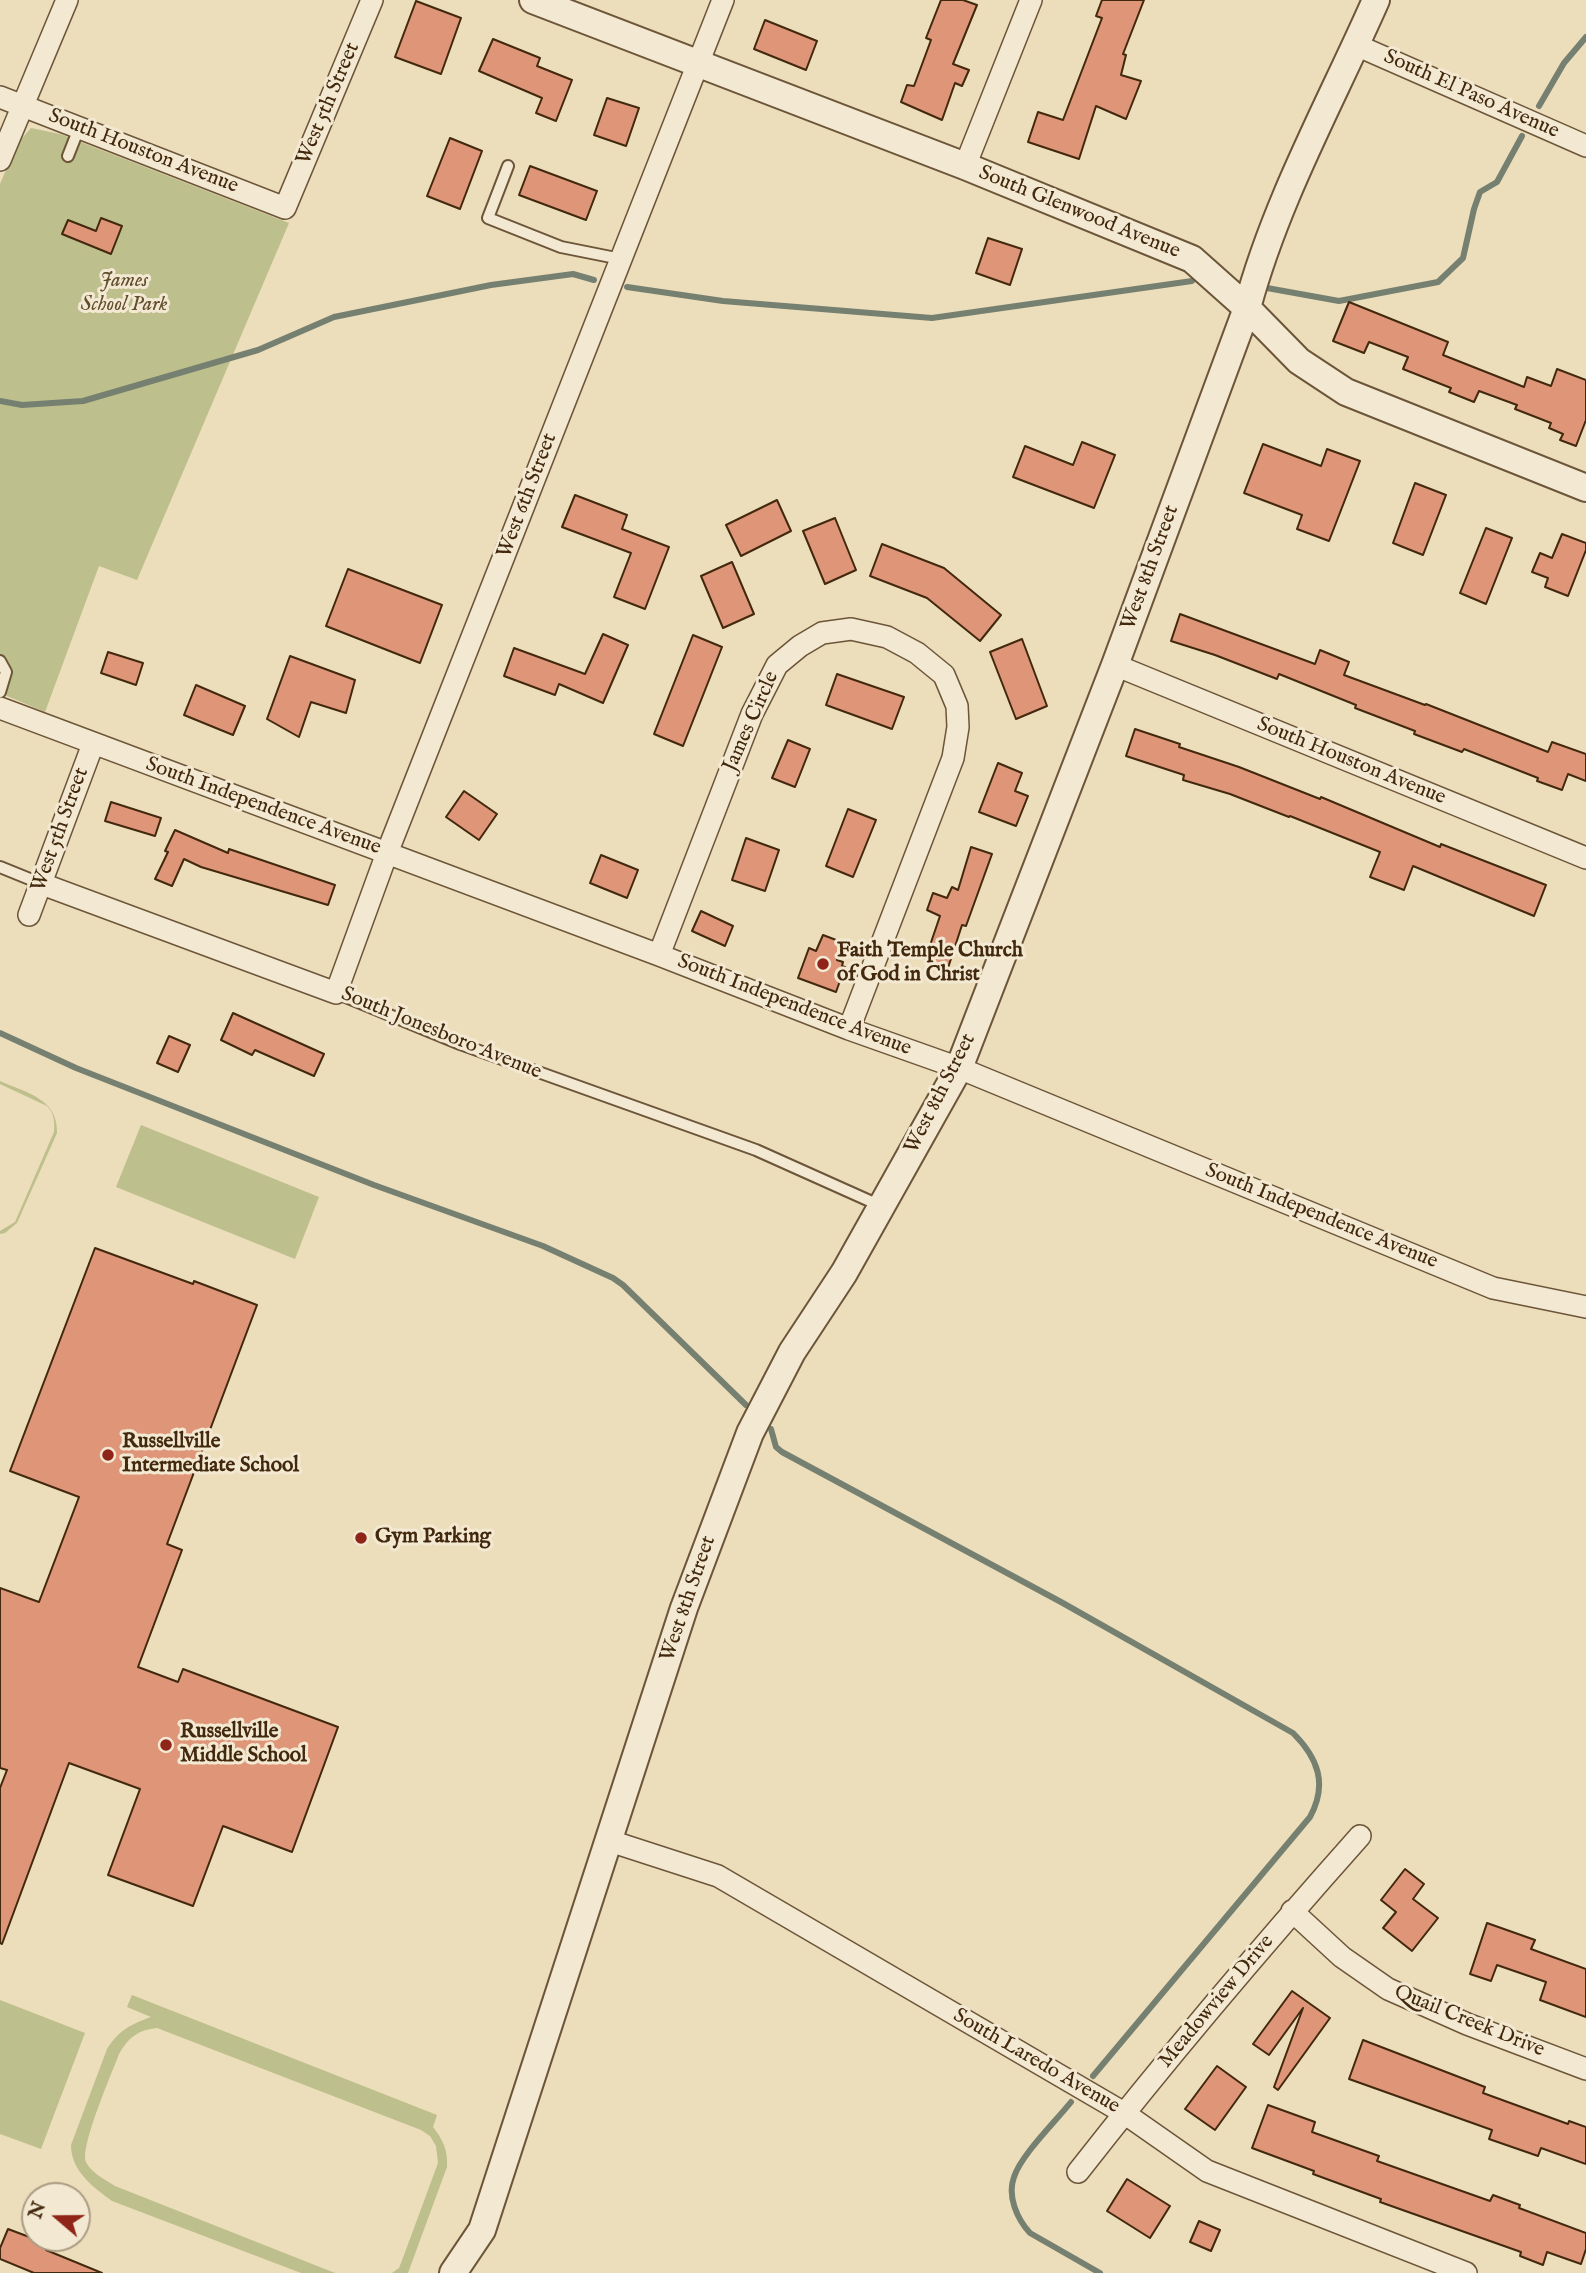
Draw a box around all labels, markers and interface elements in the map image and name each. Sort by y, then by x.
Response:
street label: West 5th Street [292,39,366,169]
street label: South El Paso Avenue [1379,45,1563,145]
street label: South Houston Avenue [44,104,242,200]
street label: South Glenwood Avenue [975,161,1183,265]
park label: James School Park [81,269,167,319]
street label: West 6th Street [493,430,563,562]
street label: West 8th Street [1117,502,1185,634]
street label: James Circle [719,668,785,776]
street label: South Houston Avenue [1253,713,1449,811]
street label: South Independence Avenue [142,753,384,861]
street label: West 5th Street [27,764,95,896]
place label: Faith Temple Church of God in Christ [837,939,1023,989]
street label: South Independence Avenue [673,950,915,1062]
marker: Faith Temple Church of God in Christ [815,956,831,972]
street label: South Jonesboro Avenue [337,982,545,1086]
street label: West 8th Street [900,1030,982,1158]
street label: South Independence Avenue [1201,1159,1441,1275]
place label: Russellville Intermediate School [122,1430,299,1480]
marker: Russellville Intermediate School [100,1447,116,1463]
place label: Gym Parking [375,1525,491,1551]
marker: Gym Parking [353,1530,369,1546]
street label: West 8th Street [656,1533,722,1665]
place label: Russellville Middle School [180,1720,307,1770]
marker: Russellville Middle School [158,1737,174,1753]
street label: Meadowview Drive [1154,1930,1280,2074]
street label: Quail Creek Drive [1390,1980,1548,2064]
street label: South Laredo Avenue [948,2004,1124,2120]
north arrow [21,2182,91,2252]
text: N [24,2199,52,2222]

